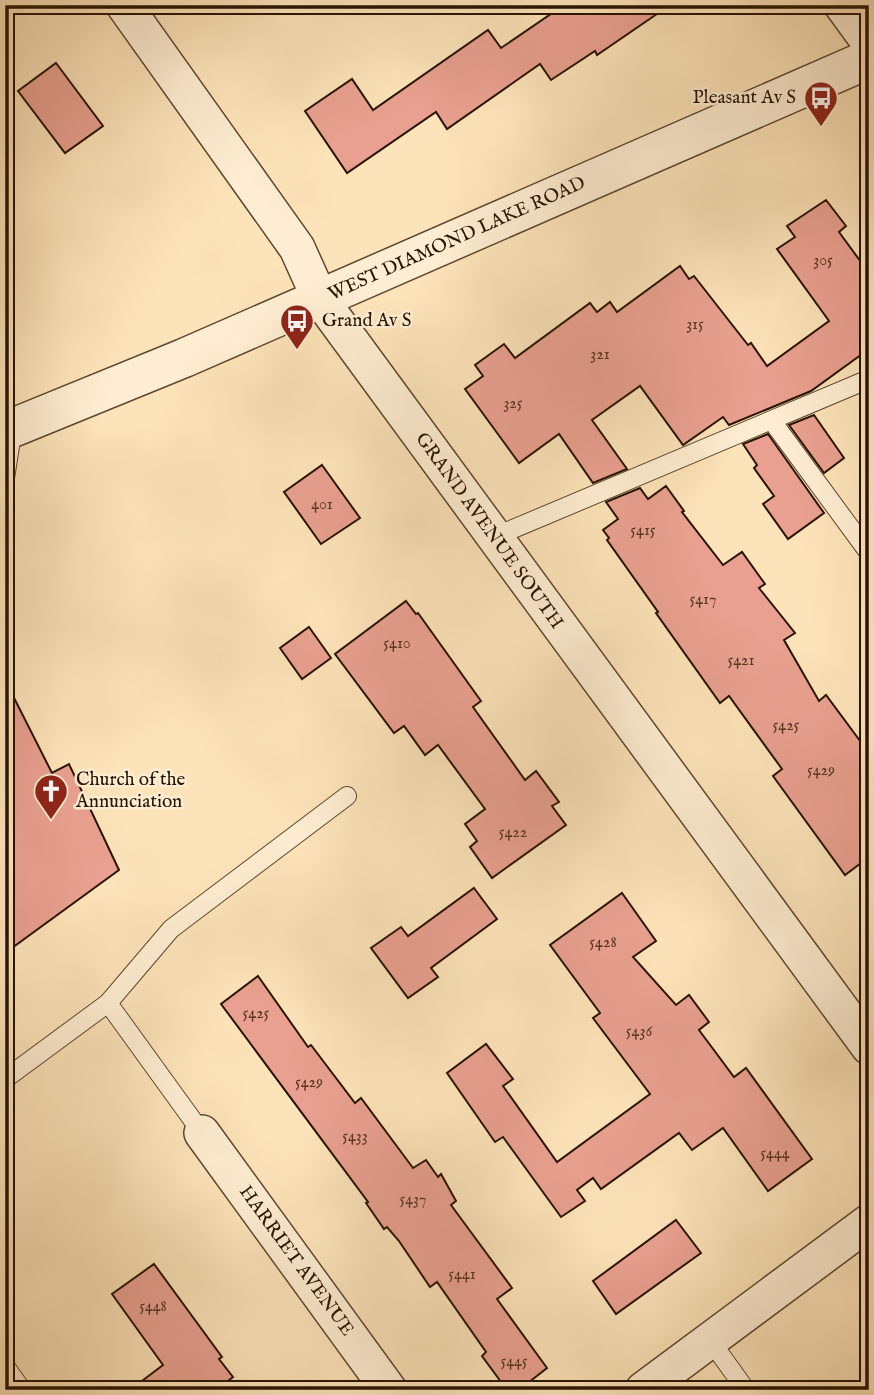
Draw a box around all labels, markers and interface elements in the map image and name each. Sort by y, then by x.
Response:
bus stop icon: Pleasant Av S [802,79,840,128]
place label: Pleasant Av S [693,86,796,110]
street label: WEST DIAMOND LAKE ROAD [325,171,589,307]
house number: 305 [813,251,833,271]
bus stop icon: Grand Av S [278,302,316,351]
place label: Grand Av S [322,309,411,333]
house number: 315 [686,315,704,335]
house number: 321 [590,345,610,365]
house number: 325 [503,394,523,414]
street label: GRAND AVENUE SOUTH [410,428,568,634]
house number: 401 [311,495,333,515]
house number: 5415 [630,521,656,541]
house number: 5417 [689,590,717,610]
house number: 5410 [383,634,411,654]
house number: 5421 [727,651,755,671]
house number: 5425 [773,716,800,736]
house number: 5429 [807,761,835,781]
place label: Church of the Annunciation [75,768,186,814]
church icon: Church of the Annunciation [32,772,70,821]
house number: 5422 [499,823,527,843]
house number: 5428 [589,933,617,953]
house number: 5425 [243,1004,270,1024]
house number: 5436 [626,1022,652,1042]
house number: 5429 [295,1073,323,1093]
house number: 5433 [342,1127,368,1147]
house number: 5444 [760,1144,790,1164]
street label: HARRIET AVENUE [233,1181,359,1341]
house number: 5437 [399,1190,427,1210]
house number: 5441 [448,1265,476,1285]
house number: 5448 [139,1297,167,1317]
house number: 5445 [500,1352,528,1372]

